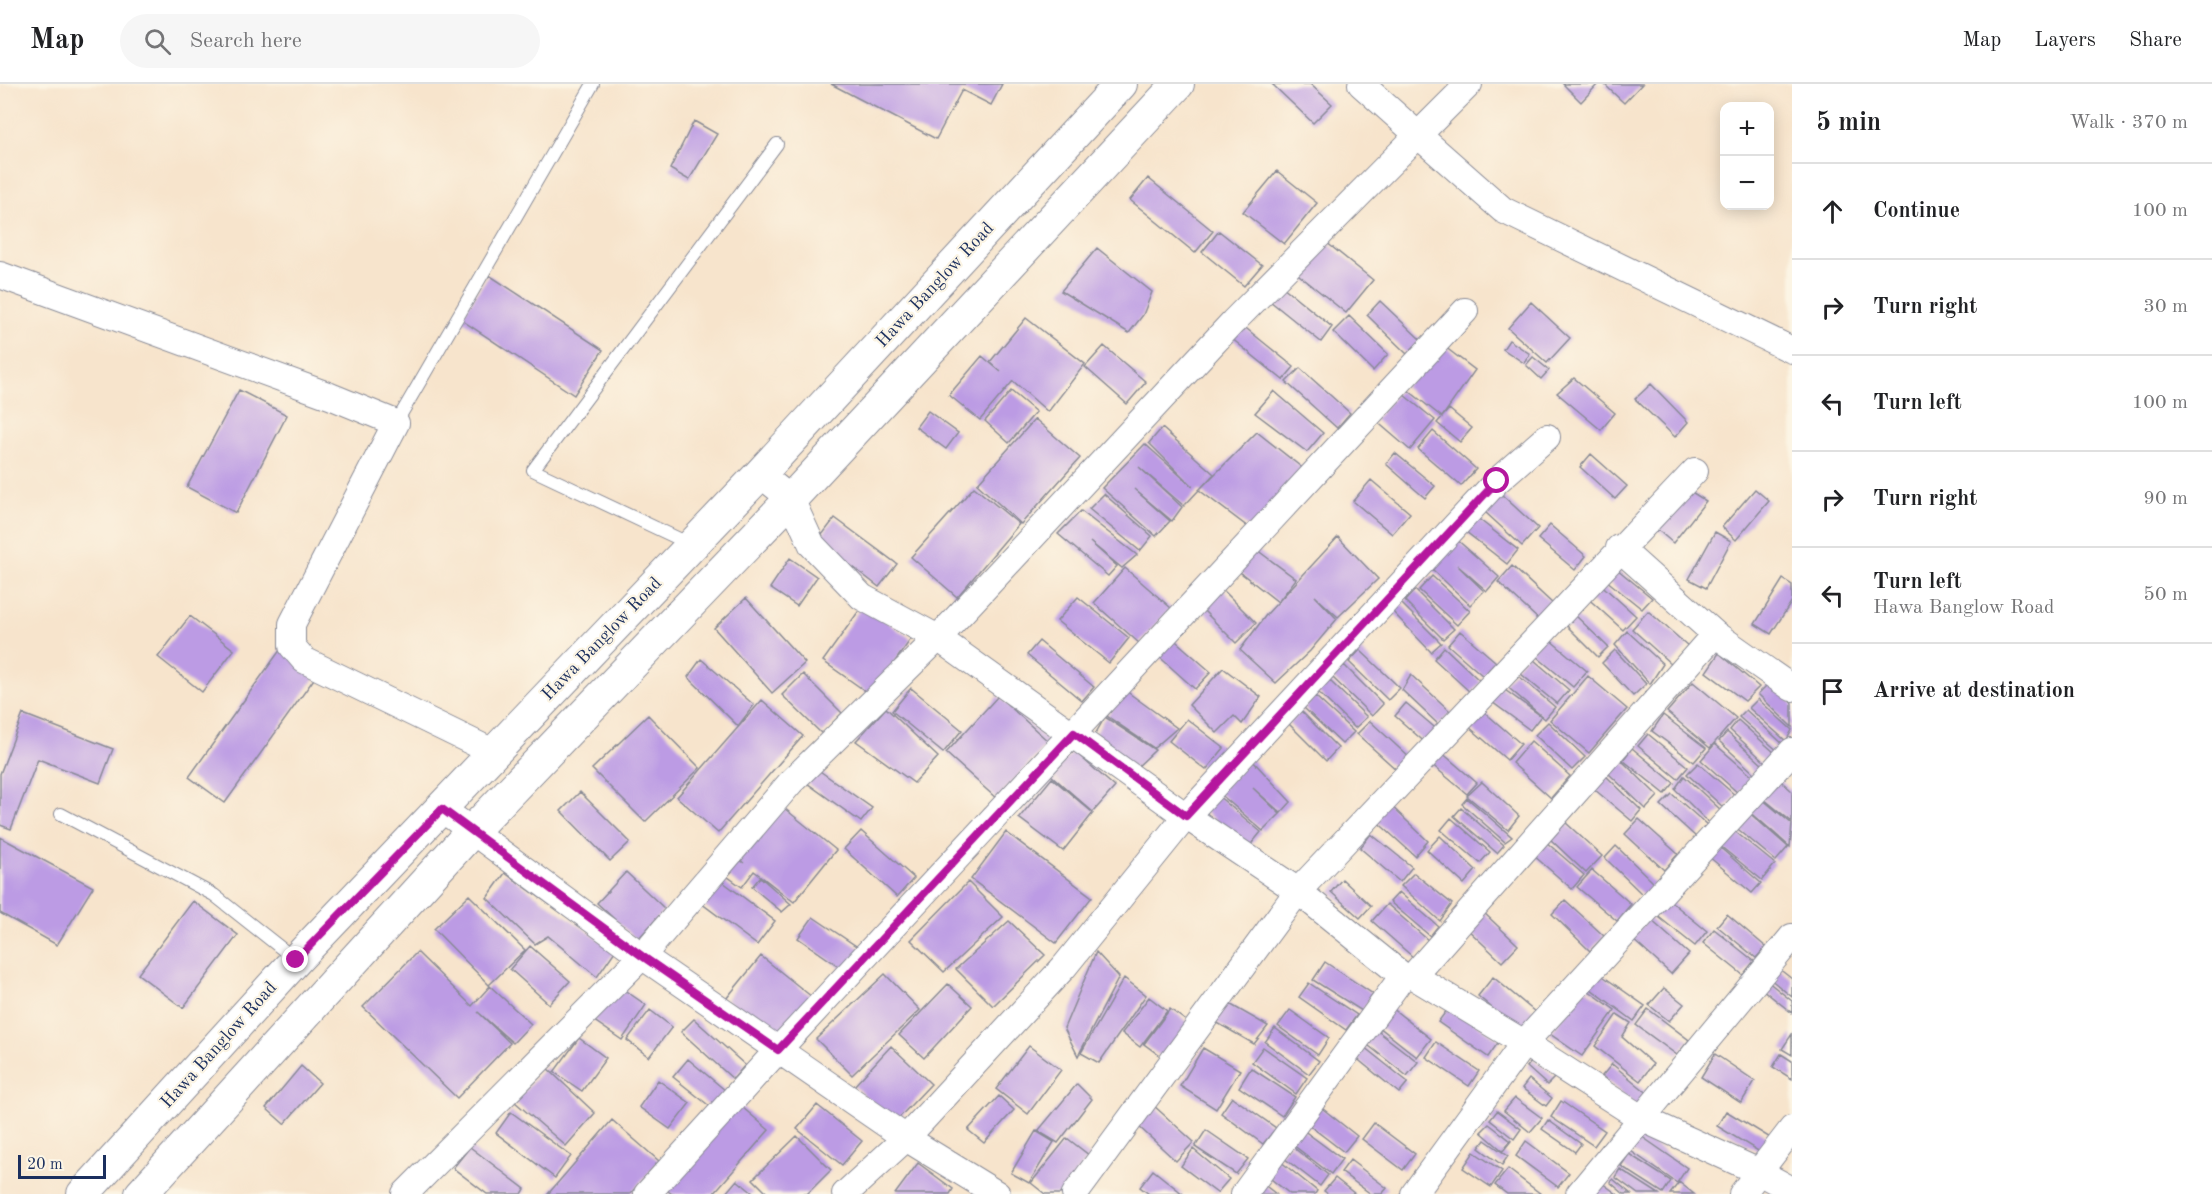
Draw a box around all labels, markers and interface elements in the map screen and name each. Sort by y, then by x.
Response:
search box [120,14,540,68]
icon: search [141,25,174,58]
text: Map [30,27,84,55]
text: Search here [189,30,302,52]
text: Map [1962,30,2001,51]
text: Layers [2034,30,2096,51]
text: Share [2129,30,2182,51]
map controls [1720,102,1774,210]
button: + [1720,102,1774,156]
text: 5 min [1816,110,1881,136]
text: Walk · 370 m [2069,113,2188,133]
button: − [1720,156,1774,210]
icon: ahead [1816,195,1849,228]
text: Continue [1873,200,1960,222]
text: 100 m [2132,201,2188,221]
street label: Hawa Banglow Road [873,219,997,351]
icon: right [1816,291,1849,324]
text: Turn right [1873,296,1977,318]
text: 30 m [2143,297,2188,317]
icon: left [1816,387,1849,420]
text: Turn left [1873,392,1962,414]
text: 100 m [2132,393,2188,413]
route start [1483,467,1509,493]
icon: right [1816,483,1849,516]
text: Turn right [1873,488,1977,510]
text: 90 m [2143,489,2188,509]
text: Turn left [1873,571,1962,593]
street label: Hawa Banglow Road [539,574,665,704]
icon: left [1816,579,1849,612]
text: 50 m [2143,585,2188,605]
text: Hawa Banglow Road [1873,598,2054,618]
icon: arrive [1816,675,1849,708]
text: Arrive at destination [1873,680,2075,702]
route end [282,946,308,972]
street label: Hawa Banglow Road [158,978,280,1112]
scale bar [18,1152,106,1180]
text: 20 m [27,1157,63,1173]

